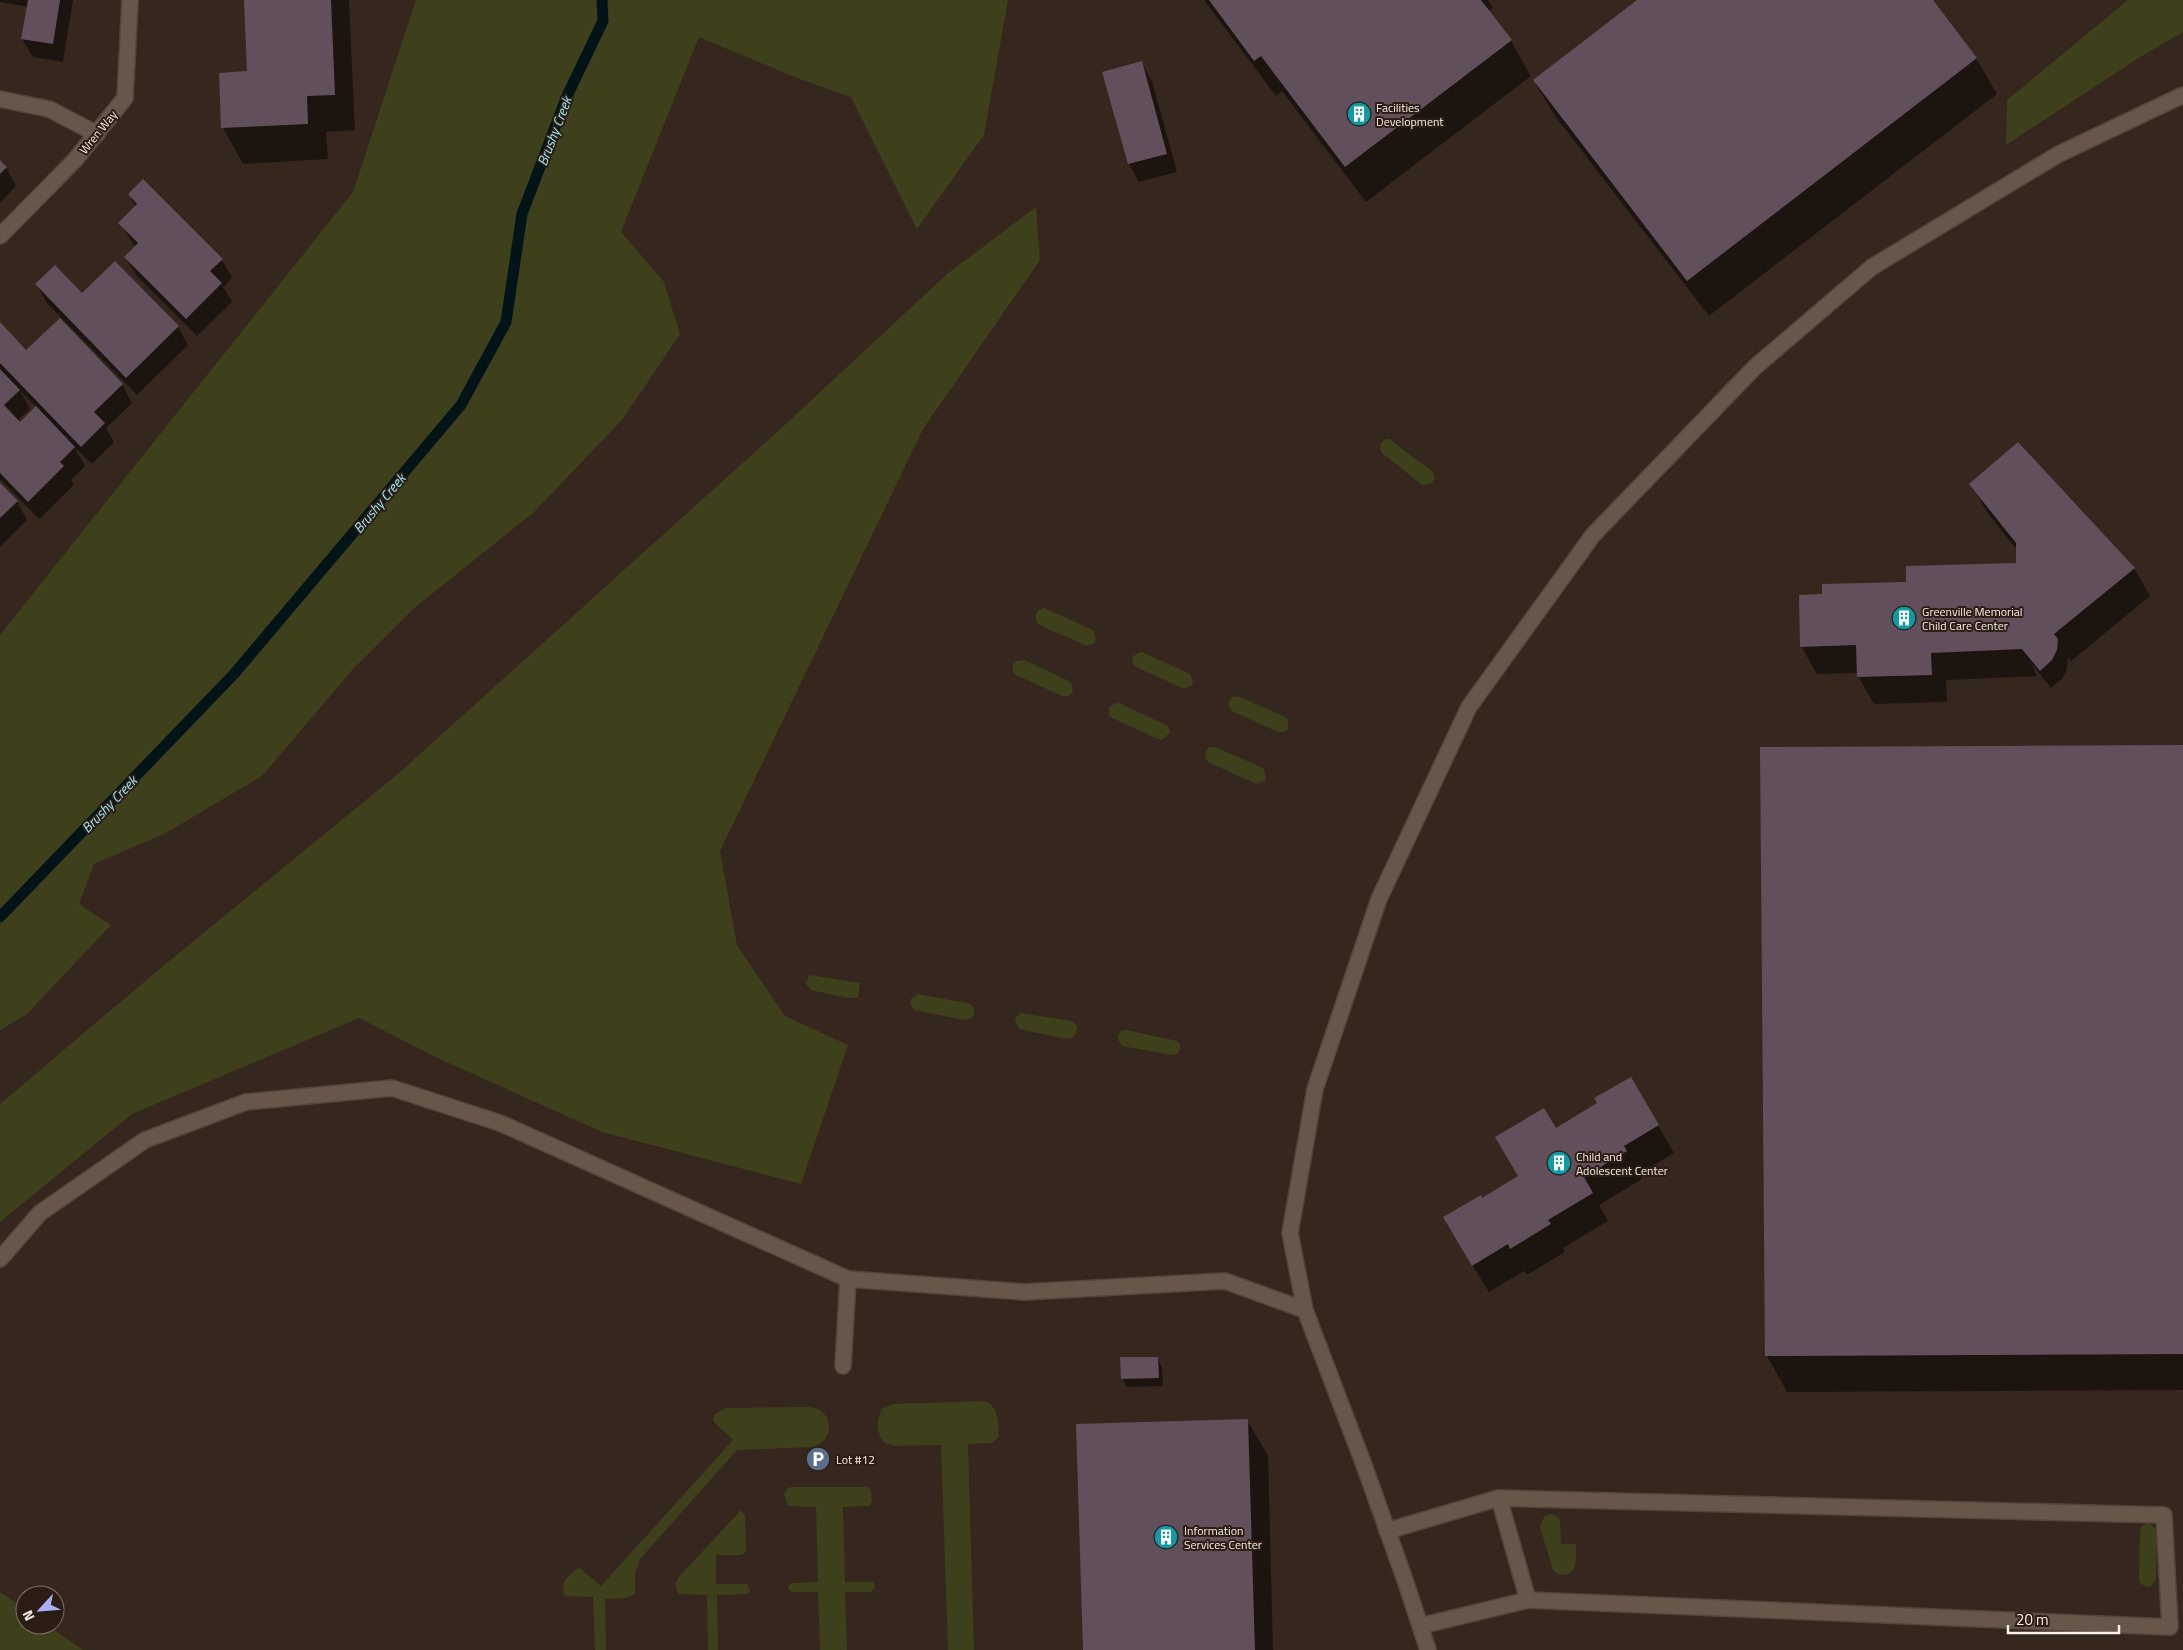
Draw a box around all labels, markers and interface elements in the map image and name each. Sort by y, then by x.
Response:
water label: Brushy Creek [531,92,577,168]
place label: Facilities Development [1376,98,1444,131]
building icon: Facilities Development [1346,101,1372,127]
street label: Wren Way [74,106,122,158]
water label: Brushy Creek [348,467,411,537]
place label: Greenville Memorial Child Care Center [1922,602,2023,635]
building icon: Greenville Memorial Child Care Center [1891,605,1917,631]
water label: Brushy Creek [76,769,143,837]
place label: Child and Adolescent Center [1576,1147,1668,1180]
building icon: Child and Adolescent Center [1546,1150,1572,1176]
parking icon: Lot #12 [805,1446,831,1472]
place label: Lot #12 [836,1450,875,1469]
place label: Information Services Center [1184,1521,1262,1554]
building icon: Information Services Center [1153,1524,1179,1550]
north arrow [15,1585,65,1635]
scale bar [2008,1602,2119,1634]
text: N [16,1607,39,1625]
text: 20 m [2016,1608,2049,1631]

